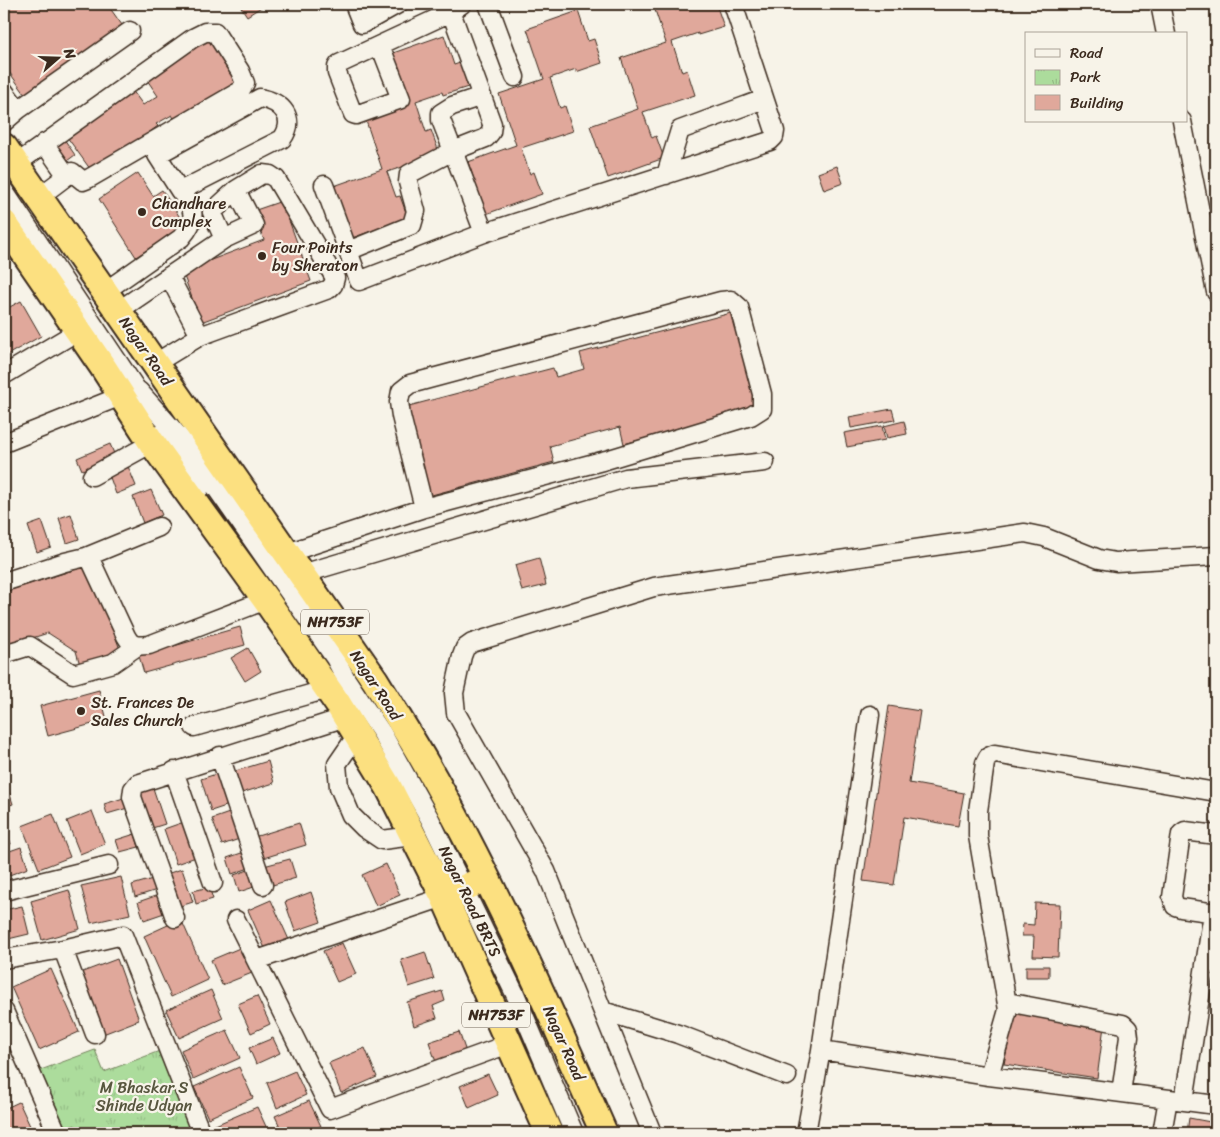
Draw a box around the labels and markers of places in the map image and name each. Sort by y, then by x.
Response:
place label: Chandhare Complex [152,189,226,236]
marker: Chandhare Complex [136,206,148,218]
place label: Four Points by Sheraton [272,233,358,280]
marker: Four Points by Sheraton [256,250,268,262]
place label: St. Frances De Sales Church [91,688,194,735]
marker: St. Frances De Sales Church [75,705,87,717]

